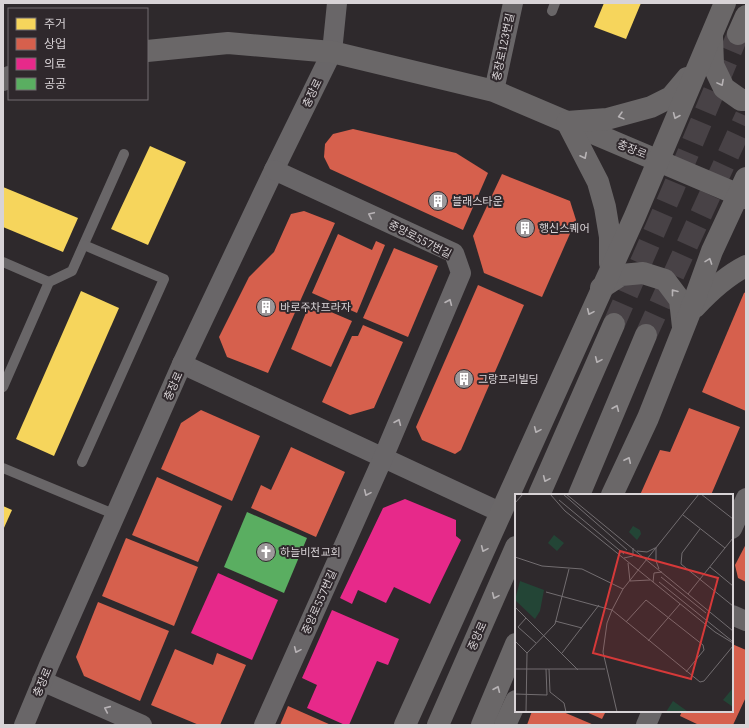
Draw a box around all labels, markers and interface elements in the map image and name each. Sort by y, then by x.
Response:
legend [8,8,148,100]
street label: 충장로123번길 [488,12,517,82]
text: 주거 [44,15,66,32]
text: 상업 [44,35,66,52]
text: 의료 [44,55,66,72]
text: 공공 [44,75,66,92]
street label: 충장로 [298,76,325,110]
one-way arrow [717,79,724,86]
one-way arrow [617,111,624,120]
one-way arrow [673,112,681,119]
street label: 충장로 [615,136,649,161]
one-way arrow [580,152,587,160]
building icon: 블래스타운 [427,190,449,212]
place label: 블래스타운 [452,193,503,208]
one-way arrow [368,212,375,220]
street label: 중앙로557번길 [386,216,454,261]
building icon: 행신스퀘어 [514,217,536,239]
place label: 행신스퀘어 [539,220,590,235]
one-way arrow [704,258,712,265]
one-way arrow [672,289,679,296]
building icon: 바로주차프라자 [255,296,277,318]
one-way arrow [444,298,452,305]
place label: 바로주차프라자 [280,299,351,314]
one-way arrow [587,308,595,315]
one-way arrow [595,355,603,363]
building icon: 그랑프리빌딩 [453,368,475,390]
street label: 충장로 [160,369,186,403]
place label: 그랑프리빌딩 [478,371,539,386]
one-way arrow [611,404,619,412]
one-way arrow [393,418,401,426]
one-way arrow [534,426,542,434]
one-way arrow [623,456,631,464]
one-way arrow [543,474,551,482]
one-way arrow [364,489,372,497]
inset map [515,494,733,712]
church icon: 하늘비전교회 [255,541,277,563]
place label: 하늘비전교회 [280,544,341,559]
one-way arrow [481,545,489,552]
street label: 중앙로557번길 [298,567,339,636]
one-way arrow [492,591,500,599]
street label: 중앙로 [464,619,490,653]
one-way arrow [294,646,302,654]
street label: 충장로 [29,665,54,699]
one-way arrow [492,686,500,694]
one-way arrow [103,706,110,714]

